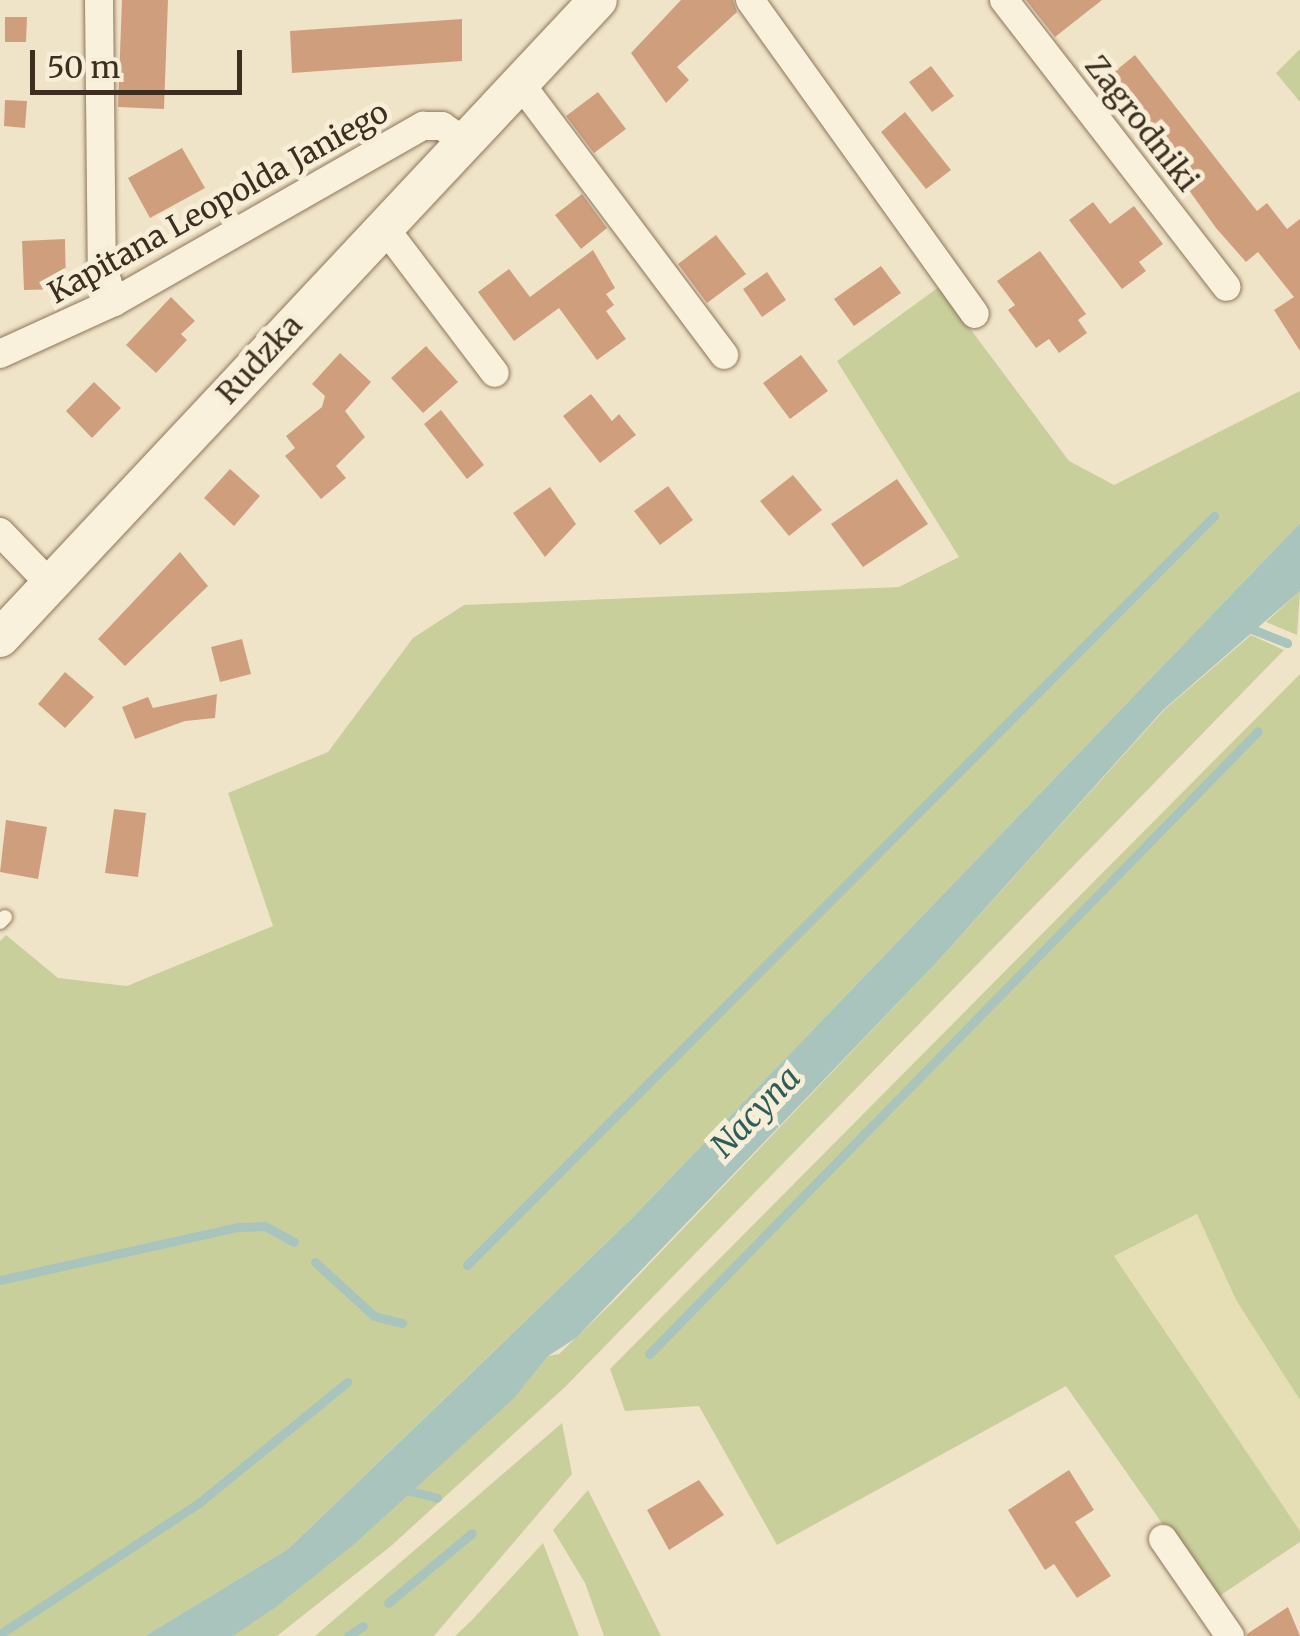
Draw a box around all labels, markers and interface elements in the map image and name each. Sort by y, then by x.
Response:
scale bar [35,30,248,92]
text: 50 m [47,48,120,86]
street label: Zagrodniki [1078,48,1206,198]
street label: Kapitana Leopolda Janiego [42,93,394,311]
street label: Rudzka [209,307,309,411]
water label: Nacyna [704,1059,808,1165]

